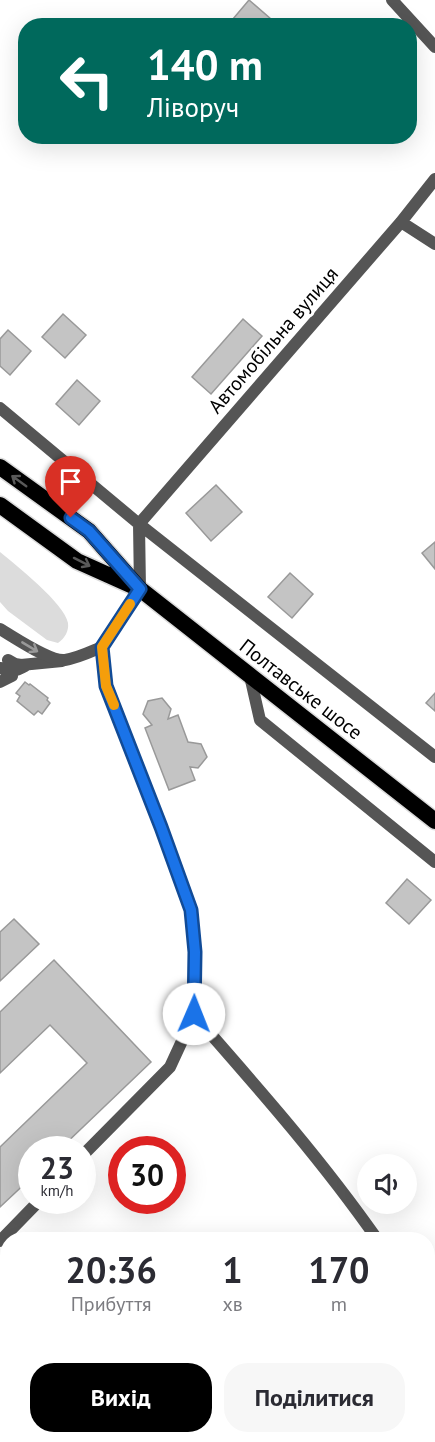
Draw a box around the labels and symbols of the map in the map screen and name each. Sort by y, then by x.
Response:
street label: Автомобільна вулиця [202,261,344,419]
pin [45,456,96,518]
one-way arrow [12,475,28,487]
one-way arrow [73,557,91,569]
street label: Полтавське шосе [234,633,368,745]
one-way arrow [21,641,38,653]
position arrow [162,982,226,1046]
speed limit sign: 30 [108,1136,186,1214]

